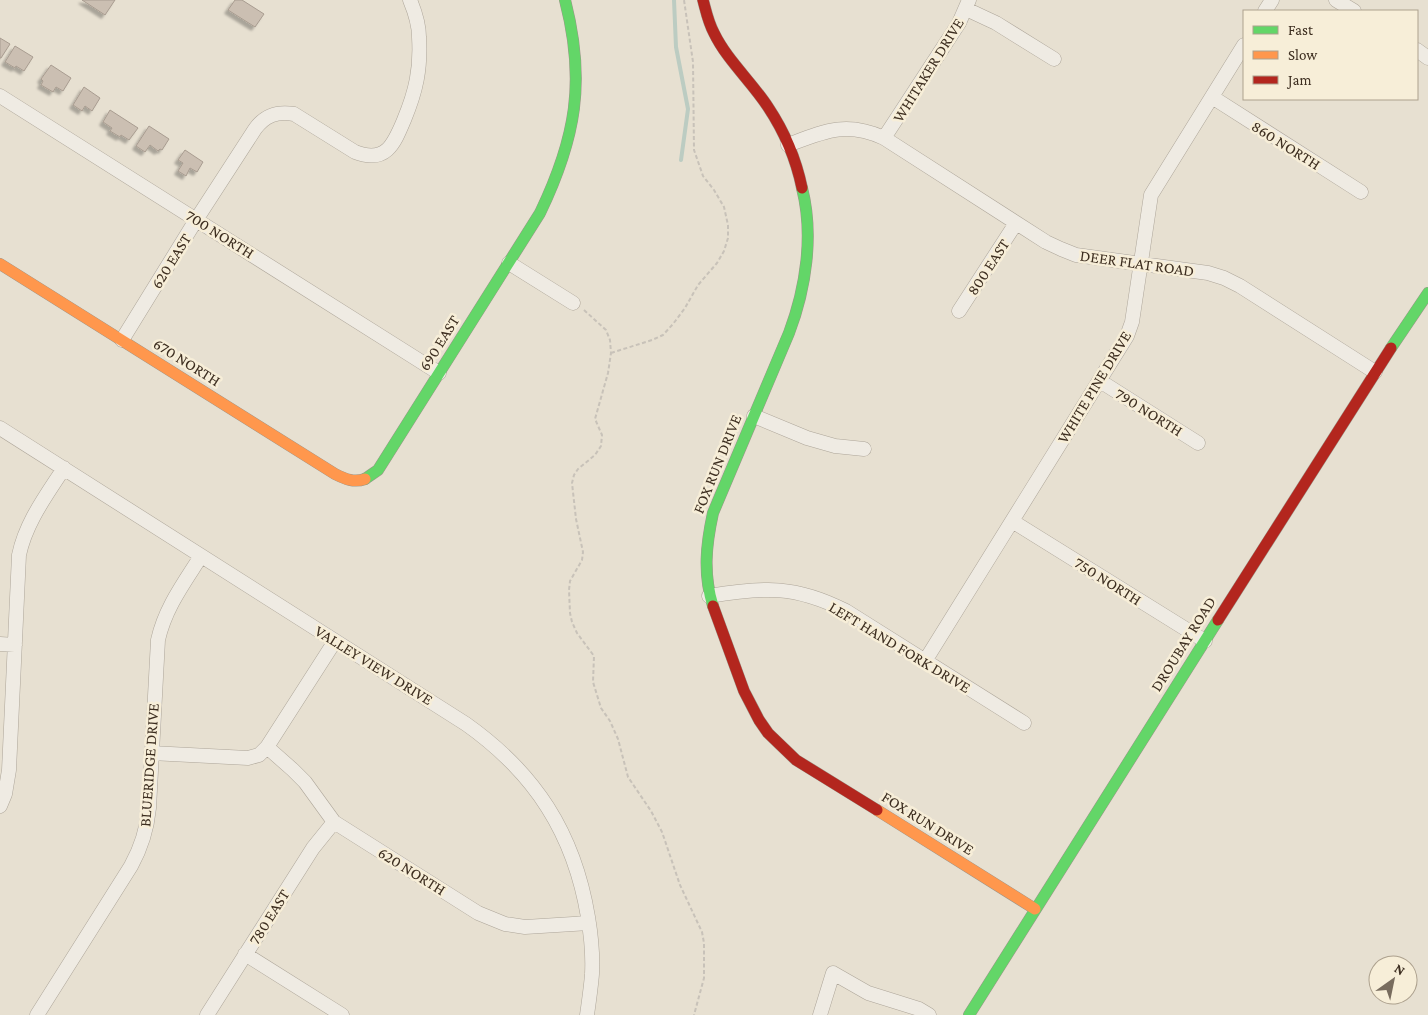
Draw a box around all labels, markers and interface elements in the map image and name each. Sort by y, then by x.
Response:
legend [1243,10,1418,100]
street label: WHITAKER DRIVE [889,15,967,125]
text: Fast [1288,22,1314,38]
text: Slow [1288,47,1318,63]
text: Jam [1286,72,1311,89]
street label: 860 NORTH [1249,117,1323,173]
street label: 700 NORTH [183,206,257,262]
street label: 620 EAST [148,230,195,291]
street label: 800 EAST [964,235,1013,298]
street label: DEER FLAT ROAD [1079,247,1195,279]
street label: 690 EAST [415,312,463,374]
street label: WHITE PINE DRIVE [1054,328,1134,446]
street label: 670 NORTH [150,335,224,389]
street label: 790 NORTH [1112,385,1186,439]
street label: FOX RUN DRIVE [689,412,745,516]
street label: 750 NORTH [1071,554,1145,608]
street label: DROUBAY ROAD [1147,594,1219,694]
street label: LEFT HAND FORK DRIVE [826,598,974,696]
street label: VALLEY VIEW DRIVE [312,622,436,708]
street label: BLUERIDGE DRIVE [136,702,162,827]
street label: FOX RUN DRIVE [879,788,977,858]
street label: 620 NORTH [375,844,449,898]
street label: 780 EAST [245,886,293,948]
north arrow [1368,955,1418,1005]
text: N [1392,960,1409,979]

